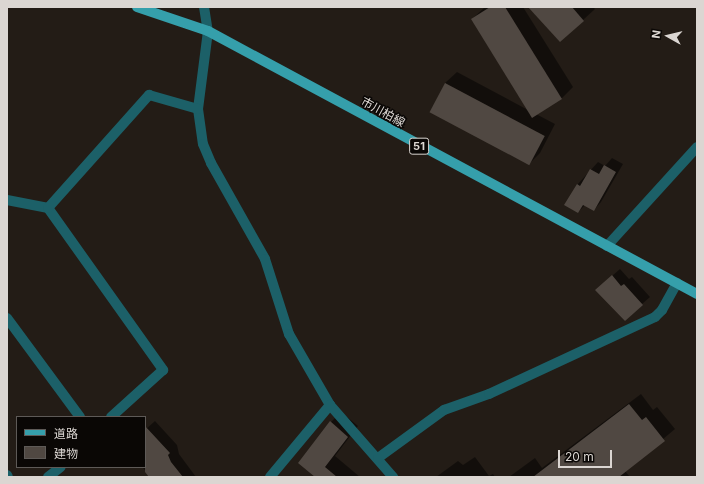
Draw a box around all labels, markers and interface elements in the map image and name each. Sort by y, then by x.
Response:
north arrow [648,16,688,56]
text: N [649,29,664,39]
street label: 市川柏線 [359,94,407,130]
road number: 51 [409,137,429,155]
legend [16,416,146,468]
text: 道路 [54,426,78,441]
scale bar [560,442,614,468]
text: 建物 [54,446,78,461]
text: 20 m [565,449,594,464]

